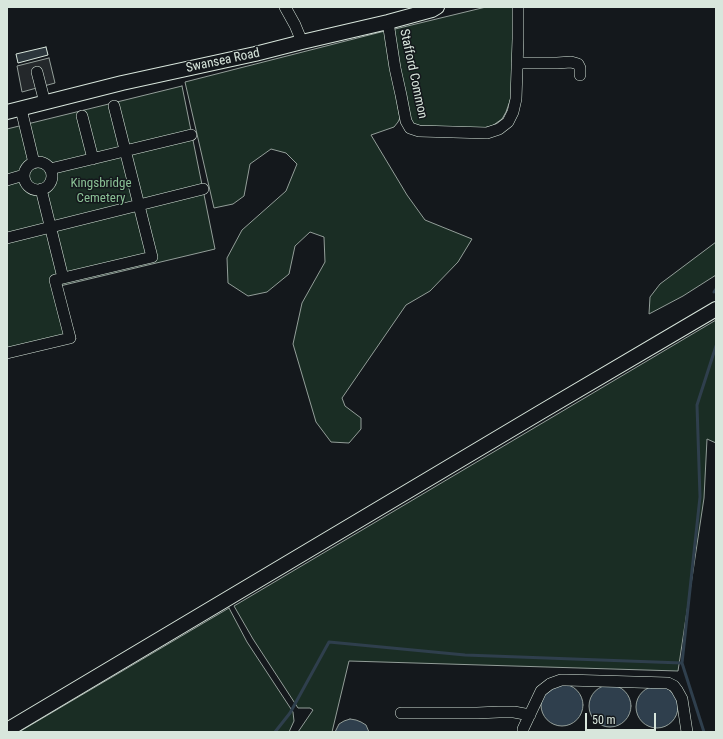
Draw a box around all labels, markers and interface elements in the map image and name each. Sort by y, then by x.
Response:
street label: Stafford Common [396,28,430,120]
street label: Swansea Road [185,46,261,76]
park label: Kingsbridge Cemetery [70,176,132,207]
scale bar [587,705,658,731]
text: 50 m [592,713,616,727]

